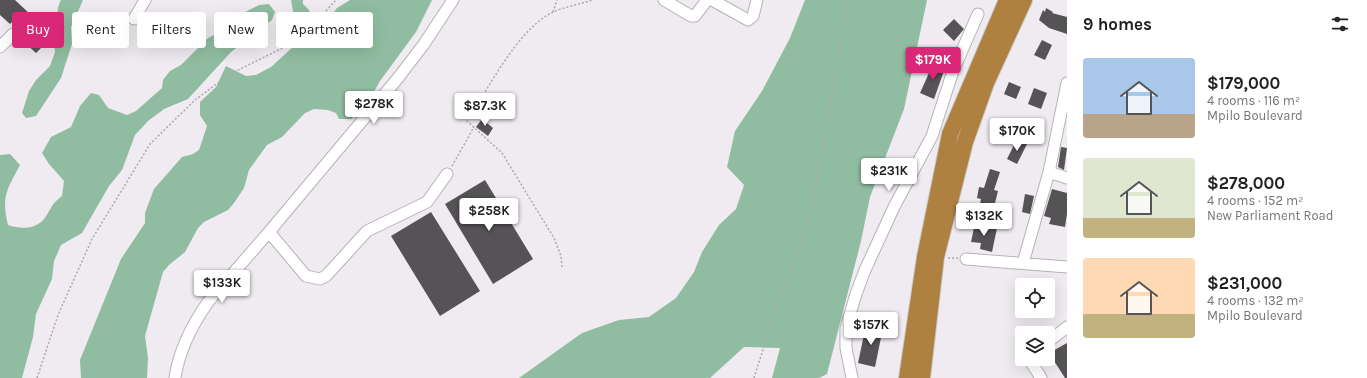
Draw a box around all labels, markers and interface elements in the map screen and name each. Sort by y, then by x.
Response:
chip: Buy [12,12,64,48]
chip: Rent [72,12,129,48]
chip: Filters [137,12,206,48]
chip: New [214,12,268,48]
chip: Apartment [276,12,373,48]
icon: filters [1329,13,1351,35]
text: 9 homes [1083,14,1152,34]
pin: $179K [905,47,961,81]
text: $179K [915,52,951,67]
text: $179,000 [1207,73,1280,93]
icon: home [1115,74,1163,122]
pin: $278K [346,91,402,125]
pin: $87.3K [452,93,518,127]
text: 4 rooms · 116 m² [1207,93,1300,108]
text: $278K [354,96,394,111]
text: $87.3K [463,98,507,113]
text: Mpilo Boulevard [1207,108,1303,123]
pin: $170K [989,118,1045,152]
text: $170K [999,123,1035,138]
pin: $231K [861,158,917,192]
text: $231K [870,163,908,178]
text: $278,000 [1207,173,1285,193]
icon: home [1115,174,1163,222]
text: 4 rooms · 152 m² [1207,193,1303,208]
pin: $258K [461,198,517,232]
text: $258K [468,203,510,218]
pin: $132K [956,203,1012,237]
text: $132K [965,208,1003,223]
text: New Parliament Road [1207,208,1333,223]
pin: $133K [194,270,250,304]
text: $231,000 [1207,273,1282,293]
icon: home [1115,274,1163,322]
text: $133K [203,275,241,290]
map controls [1015,278,1055,366]
button: locate [1015,278,1055,318]
text: 4 rooms · 132 m² [1207,293,1304,308]
text: Mpilo Boulevard [1207,308,1303,323]
pin: $157K [843,312,899,346]
text: $157K [853,317,889,332]
button: layers [1015,326,1055,366]

